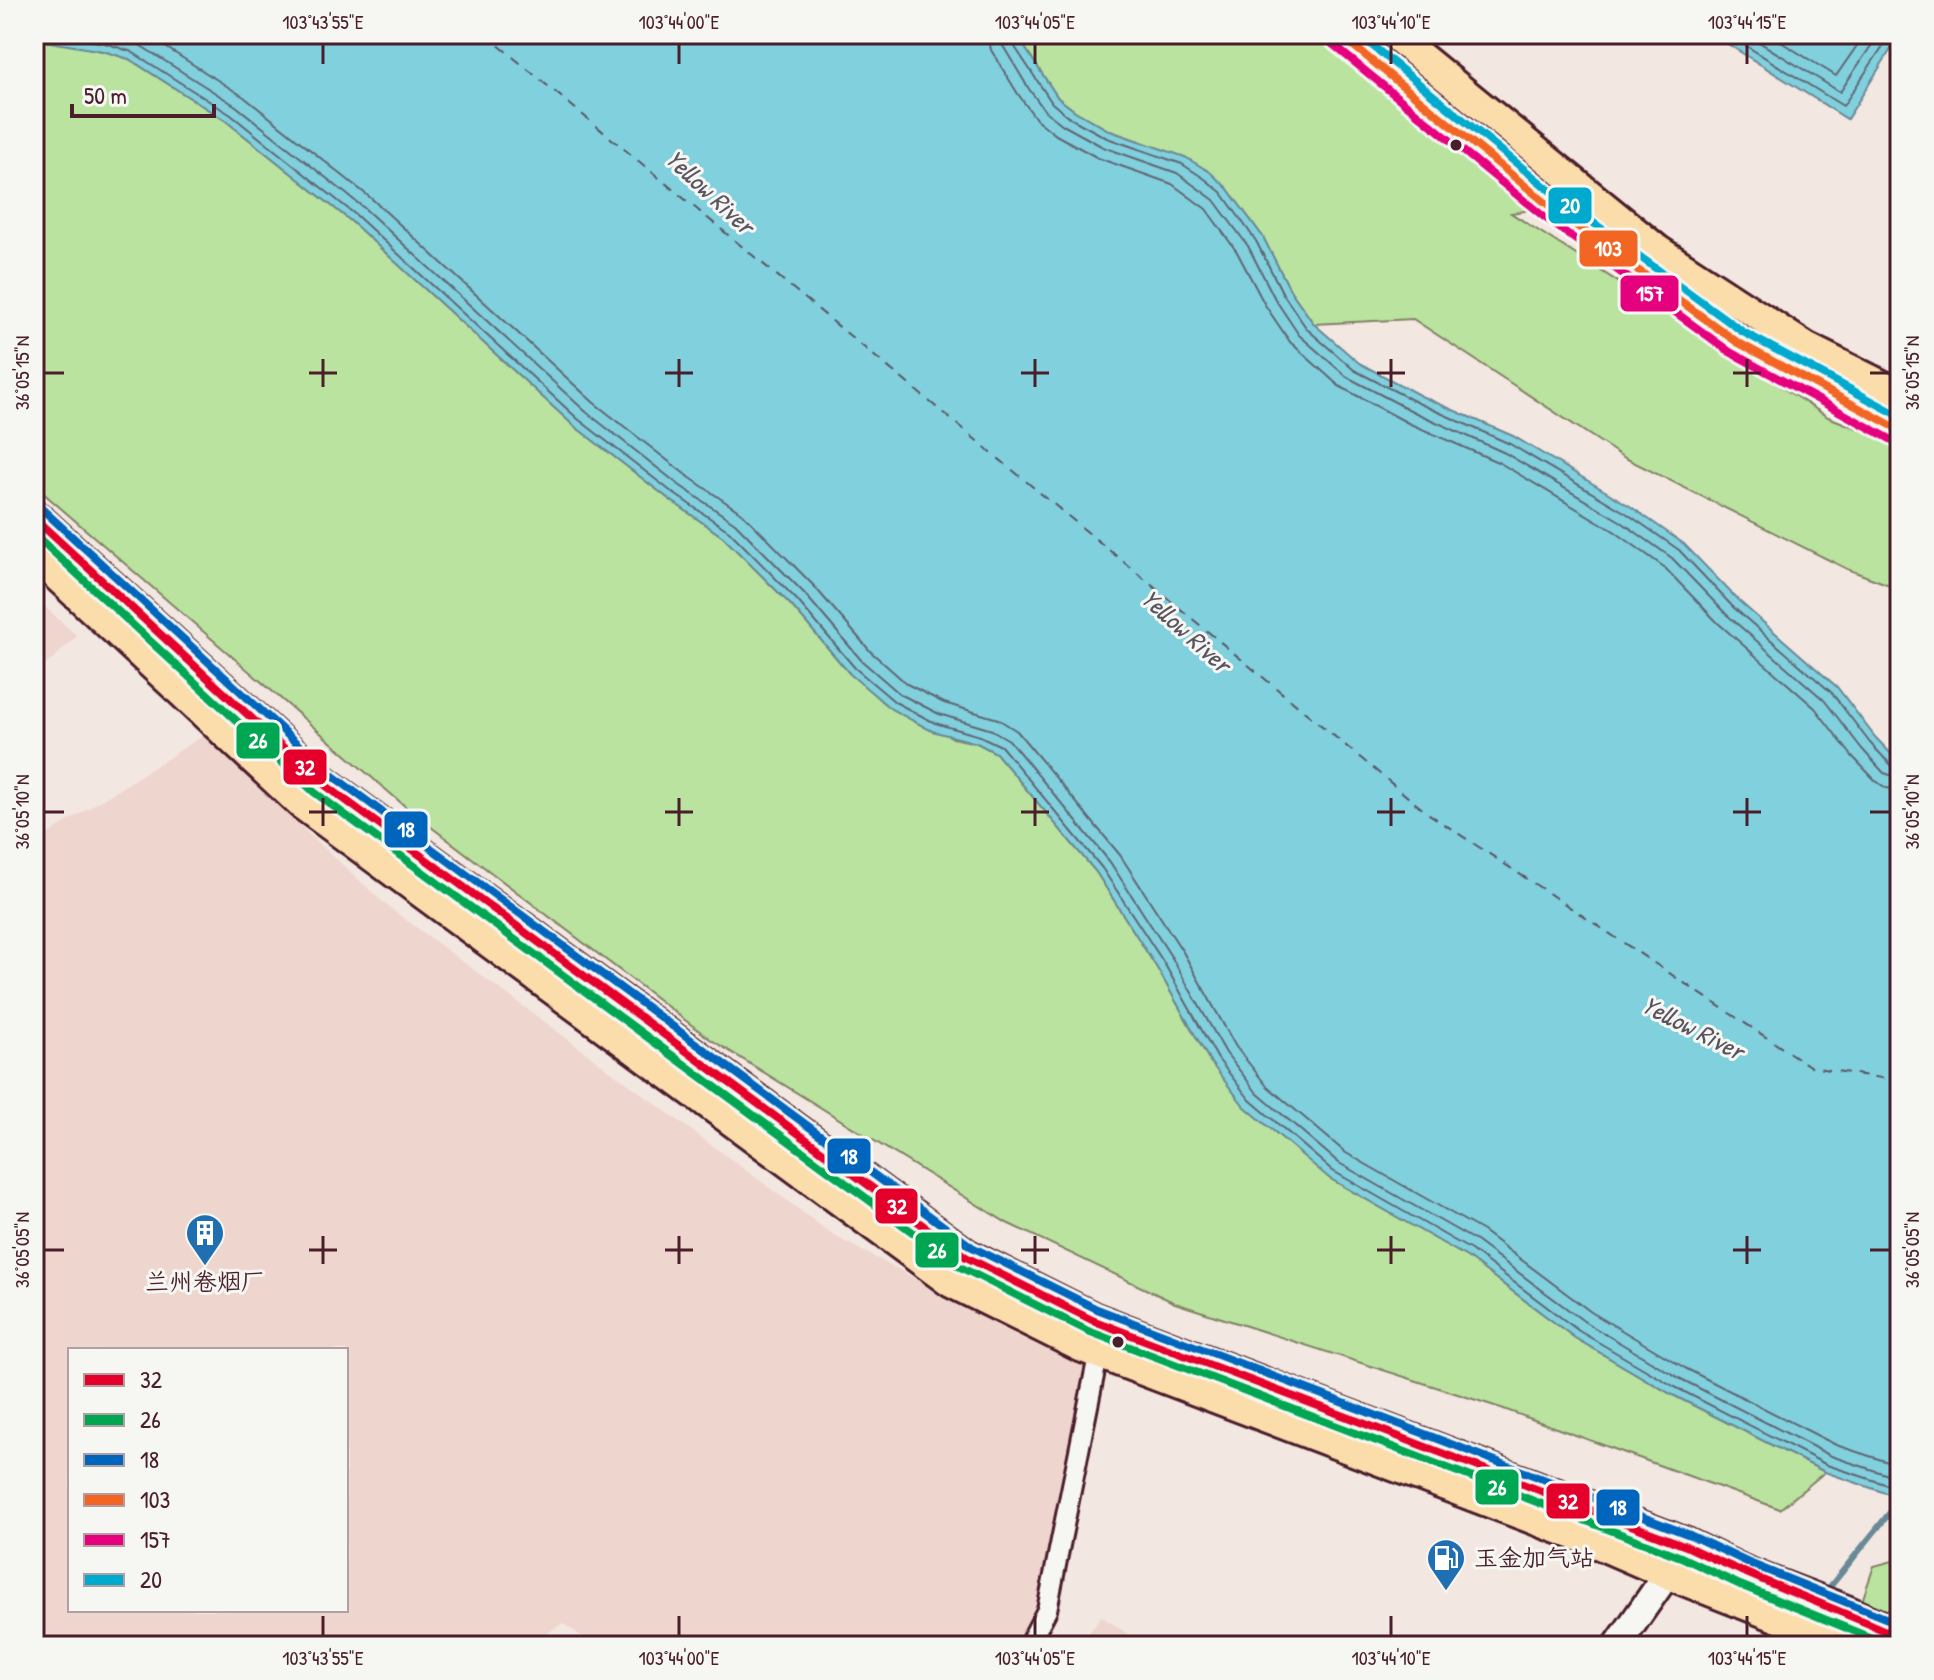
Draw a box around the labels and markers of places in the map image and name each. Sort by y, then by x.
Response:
unlabelled marker [1448,137,1464,153]
building icon: 兰州卷烟厂 [184,1212,226,1267]
place label: 兰州卷烟厂 [145,1265,265,1297]
unlabelled marker [1110,1334,1126,1350]
fuel station icon: 玉金加气站 [1425,1537,1467,1592]
place label: 玉金加气站 [1474,1541,1594,1573]

